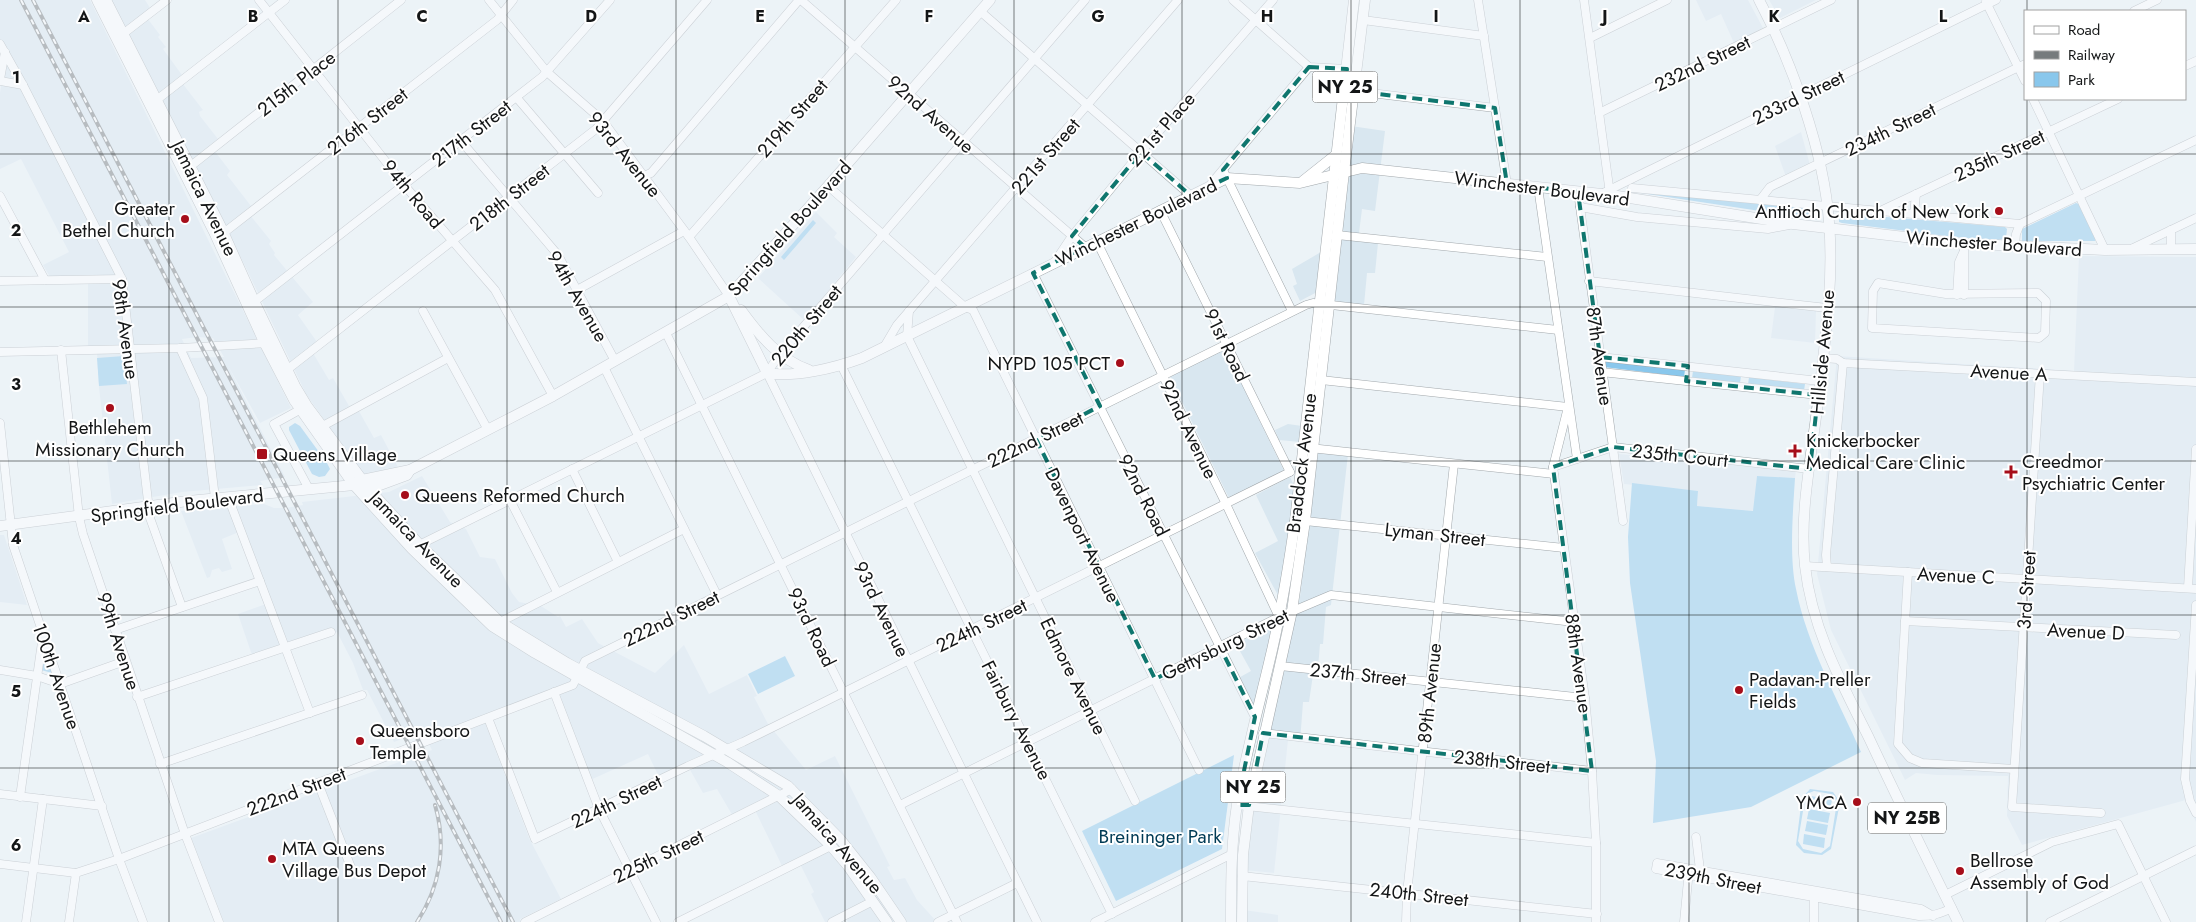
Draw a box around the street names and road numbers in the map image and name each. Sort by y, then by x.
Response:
street label: 232nd Street [1650,28,1755,98]
street label: 215th Place [251,44,341,123]
street label: 233rd Street [1747,63,1849,131]
street label: 92nd Avenue [881,69,980,160]
road number: NY 25 [1312,72,1378,102]
street label: 219th Street [751,73,834,163]
street label: 216th Street [321,81,414,162]
street label: 221st Place [1121,86,1202,172]
street label: 217th Street [426,93,517,173]
street label: 234th Street [1840,96,1940,163]
street label: 93rd Avenue [582,106,668,203]
street label: 221st Street [1005,112,1086,200]
street label: 235th Street [1949,122,2049,188]
street label: Jamaica Avenue [164,133,244,261]
street label: 94th Road [376,154,450,235]
street label: Springfield Boulevard [721,155,858,302]
street label: 218th Street [463,157,556,237]
street label: Winchester Boulevard [1453,164,1631,213]
street label: Winchester Boulevard [1051,172,1221,273]
street label: Winchester Boulevard [1905,224,2083,263]
street label: 94th Avenue [541,246,615,347]
street label: 98th Avenue [105,277,146,381]
street label: 220th Street [764,279,849,372]
street label: Hillside Avenue [1804,288,1841,416]
street label: 91st Road [1197,304,1256,386]
street label: 87th Avenue [1579,305,1620,407]
street label: Avenue A [1970,357,2049,388]
street label: 92nd Avenue [1153,375,1224,484]
street label: Braddock Avenue [1280,391,1323,534]
street label: 222nd Street [982,404,1088,474]
street label: 235th Court [1631,437,1730,474]
street label: 92nd Road [1111,449,1176,541]
street label: Davenport Avenue [1038,463,1127,607]
street label: Springfield Boulevard [89,481,265,530]
street label: Jamaica Avenue [361,483,470,594]
street label: Lyman Street [1383,516,1487,553]
street label: 3rd Street [2010,549,2043,630]
street label: 93rd Avenue [847,557,916,662]
street label: Avenue C [1916,560,1996,591]
street label: 222nd Street [618,583,724,653]
street label: 93rd Road [781,583,842,671]
street label: 99th Avenue [90,589,147,694]
street label: 224th Street [931,592,1032,659]
street label: Gettysburg Street [1157,602,1294,687]
street label: 88th Avenue [1558,612,1599,715]
street label: Edmore Avenue [1033,613,1114,740]
street label: Avenue D [2046,616,2126,647]
street label: 100th Avenue [26,619,87,733]
street label: 89th Avenue [1411,641,1448,745]
street label: Fairbury Avenue [975,656,1058,785]
street label: 237th Street [1309,656,1408,693]
street label: 238th Street [1452,743,1552,780]
street label: 222nd Street [243,760,350,823]
street label: 224th Street [566,768,667,835]
road number: NY 25 [1220,772,1286,802]
street label: Jamaica Avenue [784,785,889,900]
road number: NY 25B [1868,802,1946,834]
street label: 225th Street [608,823,709,890]
street label: 239th Street [1662,856,1764,901]
street label: 240th Street [1368,876,1470,913]

